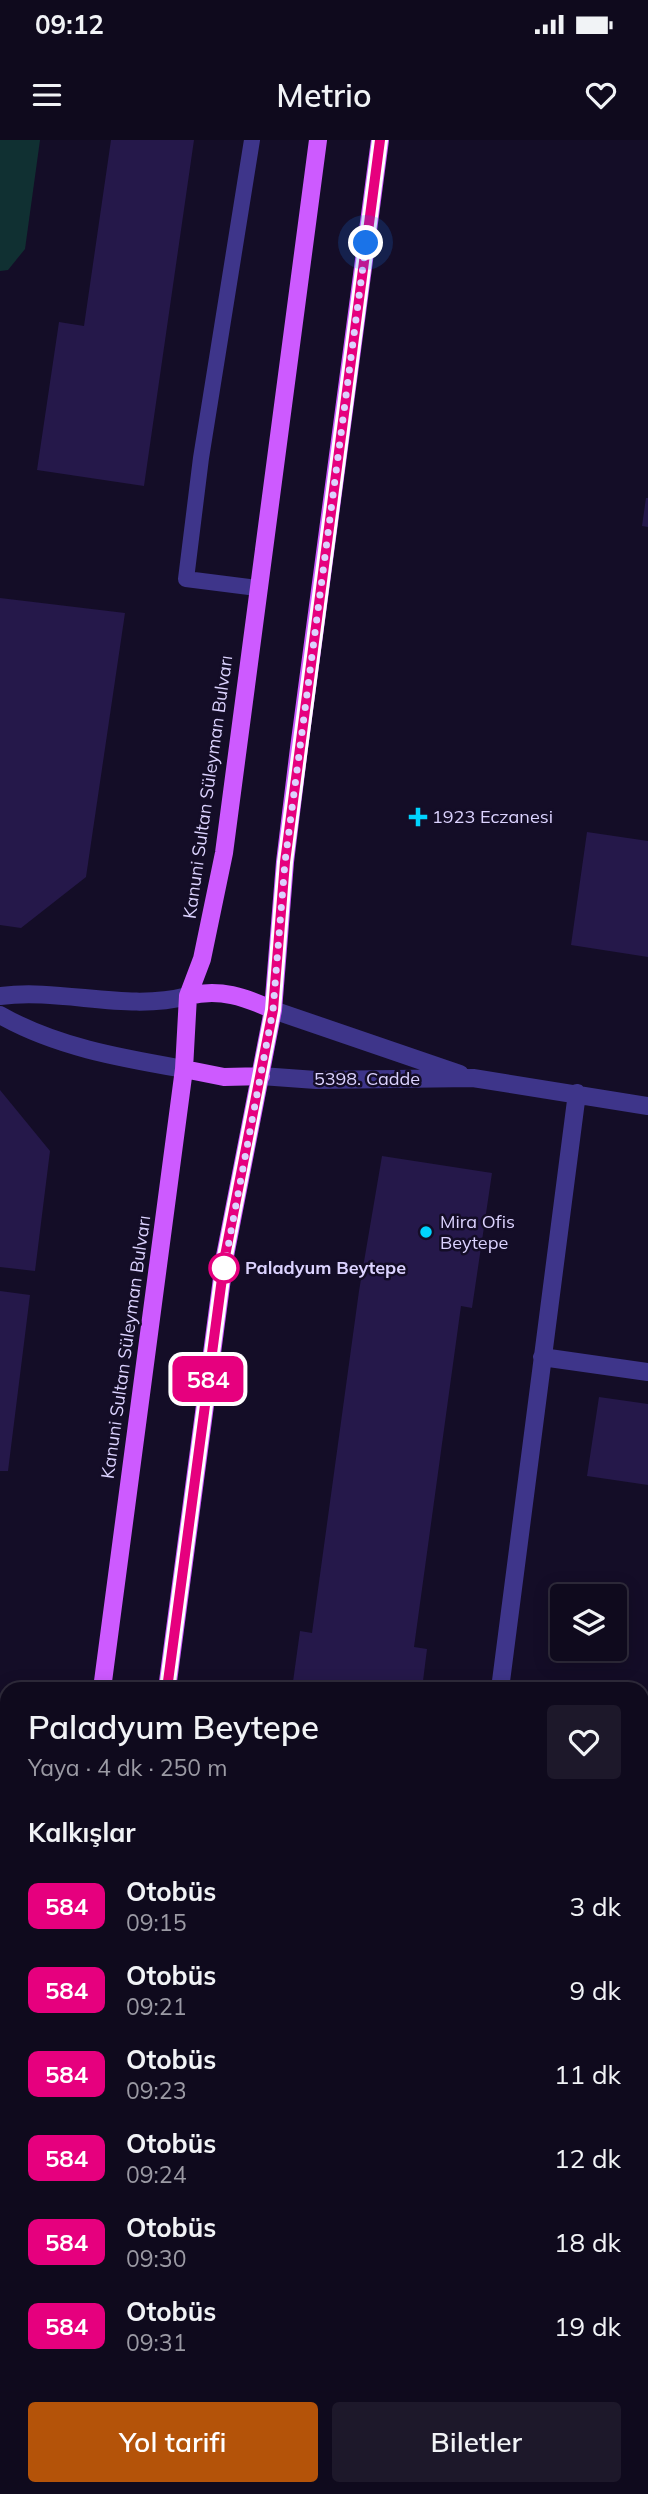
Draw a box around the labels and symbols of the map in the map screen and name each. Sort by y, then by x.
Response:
your location [348,225,383,260]
street label: Kanuni Sultan Süleyman Bulvarı [178,654,237,920]
place label: 1923 Eczanesi [432,805,553,828]
marker: 1923 Eczanesi [410,809,426,825]
street label: 5398. Cadde [314,1067,420,1090]
place label: Mira Ofis Beytepe [440,1210,515,1254]
street label: Kanuni Sultan Süleyman Bulvarı [96,1214,155,1480]
marker: Mira Ofis Beytepe [418,1224,434,1240]
marker: Paladyum Beytepe [209,1253,239,1283]
place label: Paladyum Beytepe [245,1256,406,1279]
line badge: 584 [168,1356,248,1402]

